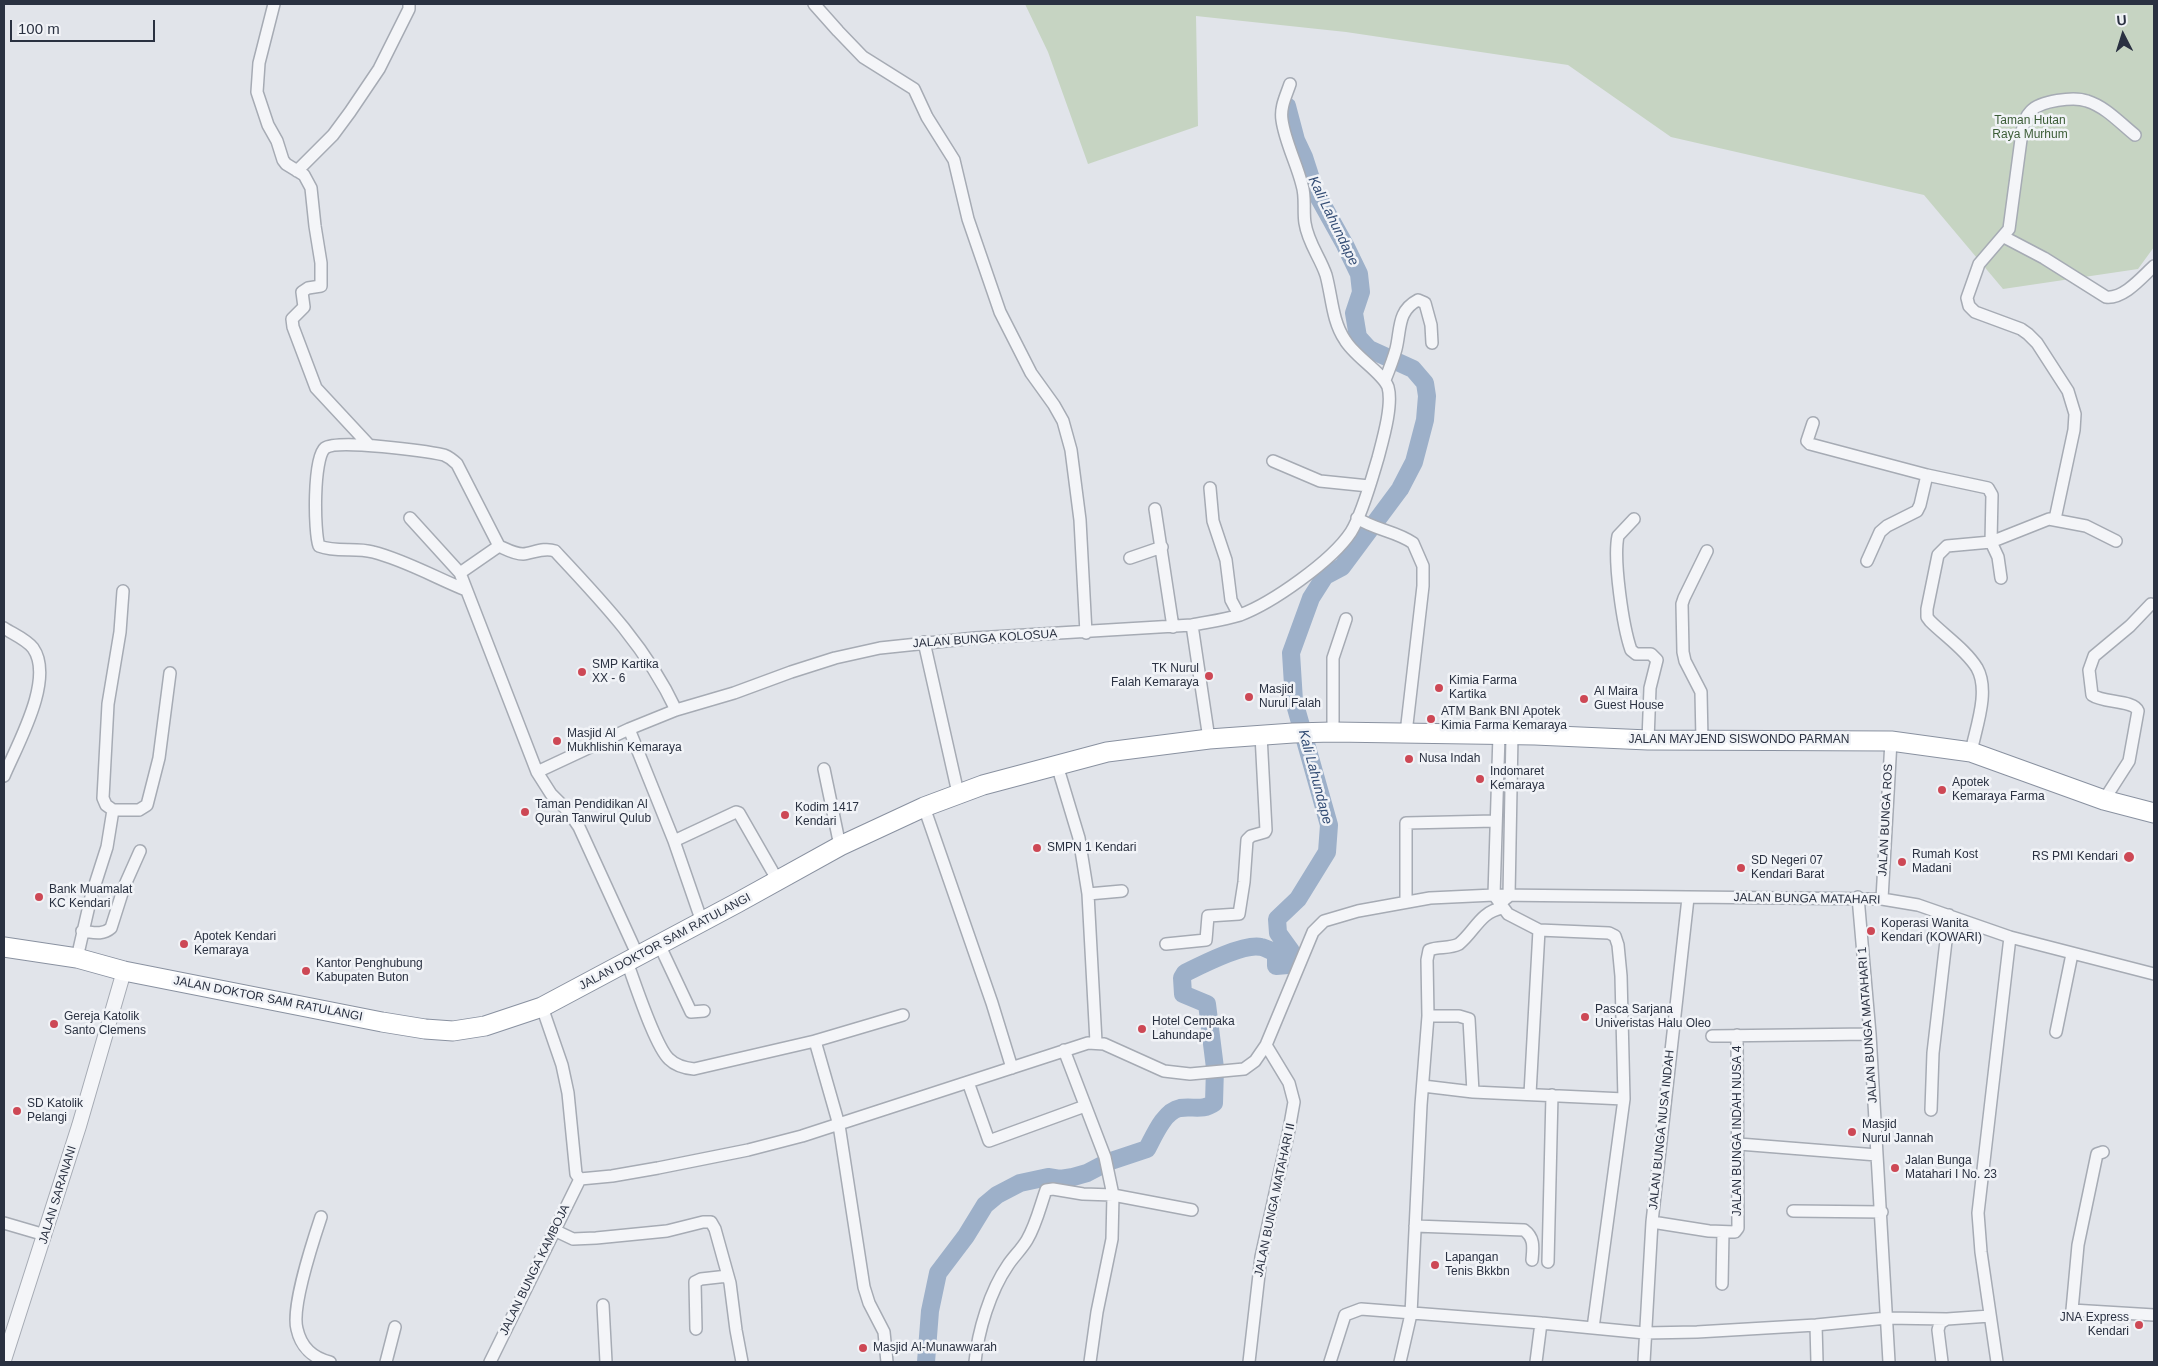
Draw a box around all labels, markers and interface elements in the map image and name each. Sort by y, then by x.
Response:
scale bar [12,10,158,42]
north arrow [2098,10,2148,60]
text: U [2116,12,2127,28]
text: 100 m [18,20,60,37]
park label: Taman Hutan Raya Murhum [1992,114,2068,142]
water label: Kali Lahundape [1304,174,1362,268]
street label: JALAN BUNGA KOLOSUA [912,627,1058,651]
place label: SMP Kartika XX - 6 [592,658,659,686]
place label: TK Nurul Falah Kemaraya [1111,662,1199,690]
marker: SMP Kartika XX - 6 [576,666,588,678]
marker: TK Nurul Falah Kemaraya [1203,670,1215,682]
place label: Kimia Farma Kartika [1449,674,1517,702]
marker: Kimia Farma Kartika [1433,682,1445,694]
place label: Masjid Nurul Falah [1259,683,1321,711]
place label: Al Maira Guest House [1594,685,1664,713]
marker: Masjid Nurul Falah [1243,691,1255,703]
marker: Al Maira Guest House [1578,693,1590,705]
place label: ATM Bank BNI Apotek Kimia Farma Kemaraya [1441,705,1567,733]
marker: ATM Bank BNI Apotek Kimia Farma Kemaraya [1425,713,1437,725]
place label: Masjid Al Mukhlishin Kemaraya [567,727,682,755]
water label: Kali Lahundape [1294,728,1336,826]
street label: JALAN MAYJEND SISWONDO PARMAN [1629,733,1849,747]
marker: Masjid Al Mukhlishin Kemaraya [551,735,563,747]
place label: Nusa Indah [1419,752,1480,766]
marker: Nusa Indah [1403,753,1415,765]
street label: JALAN BUNGA ROS [1876,763,1896,877]
place label: Indomaret Kemaraya [1490,765,1545,793]
marker: Indomaret Kemaraya [1474,773,1486,785]
place label: Apotek Kemaraya Farma [1952,776,2045,804]
marker: Apotek Kemaraya Farma [1936,784,1948,796]
place label: Taman Pendidikan Al Quran Tanwirul Qulub [535,798,651,826]
place label: Kodim 1417 Kendari [795,801,859,829]
marker: Taman Pendidikan Al Quran Tanwirul Qulub [519,806,531,818]
marker: Kodim 1417 Kendari [779,809,791,821]
place label: SMPN 1 Kendari [1047,841,1136,855]
marker: SMPN 1 Kendari [1031,842,1043,854]
place label: Rumah Kost Madani [1912,848,1978,876]
place label: RS PMI Kendari [2032,850,2118,864]
marker: RS PMI Kendari [2122,850,2136,864]
place label: SD Negeri 07 Kendari Barat [1751,854,1824,882]
marker: Rumah Kost Madani [1896,856,1908,868]
marker: SD Negeri 07 Kendari Barat [1735,862,1747,874]
place label: Bank Muamalat KC Kendari [49,883,132,911]
marker: Bank Muamalat KC Kendari [33,891,45,903]
street label: JALAN DOKTOR SAM RATULANGI [577,891,753,993]
street label: JALAN BUNGA MATAHARI [1733,891,1881,907]
place label: Koperasi Wanita Kendari (KOWARI) [1881,917,1982,945]
marker: Koperasi Wanita Kendari (KOWARI) [1865,925,1877,937]
place label: Apotek Kendari Kemaraya [194,930,276,958]
marker: Apotek Kendari Kemaraya [178,938,190,950]
street label: JALAN BUNGA MATAHARI 1 [1855,946,1881,1104]
place label: Kantor Penghubung Kabupaten Buton [316,957,423,985]
marker: Kantor Penghubung Kabupaten Buton [300,965,312,977]
street label: JALAN DOKTOR SAM RATULANGI [172,974,364,1024]
place label: Pasca Sarjana Univeristas Halu Oleo [1595,1003,1711,1031]
place label: Gereja Katolik Santo Clemens [64,1010,146,1038]
marker: Pasca Sarjana Univeristas Halu Oleo [1579,1011,1591,1023]
place label: Hotel Cempaka Lahundape [1152,1015,1235,1043]
marker: Gereja Katolik Santo Clemens [48,1018,60,1030]
marker: Hotel Cempaka Lahundape [1136,1023,1148,1035]
street label: JALAN BUNGA INDAH NUSA 4 [1731,1046,1745,1216]
street label: JALAN BUNGA NUSA INDAH [1646,1049,1678,1211]
place label: SD Katolik Pelangi [27,1097,83,1125]
marker: SD Katolik Pelangi [11,1105,23,1117]
place label: Masjid Nurul Jannah [1862,1118,1933,1146]
street label: JALAN BUNGA MATAHARI II [1252,1122,1298,1278]
marker: Masjid Nurul Jannah [1846,1126,1858,1138]
street label: JALAN SARANANI [36,1144,80,1246]
place label: Jalan Bunga Matahari I No. 23 [1905,1154,1997,1182]
marker: Jalan Bunga Matahari I No. 23 [1889,1162,1901,1174]
street label: JALAN BUNGA KAMBOJA [497,1202,573,1338]
place label: Lapangan Tenis Bkkbn [1445,1251,1510,1279]
marker: Lapangan Tenis Bkkbn [1429,1259,1441,1271]
place label: JNA Express Kendari [2060,1311,2129,1339]
marker: JNA Express Kendari [2133,1319,2145,1331]
place label: Masjid Al-Munawwarah [873,1341,997,1355]
marker: Masjid Al-Munawwarah [857,1342,869,1354]

